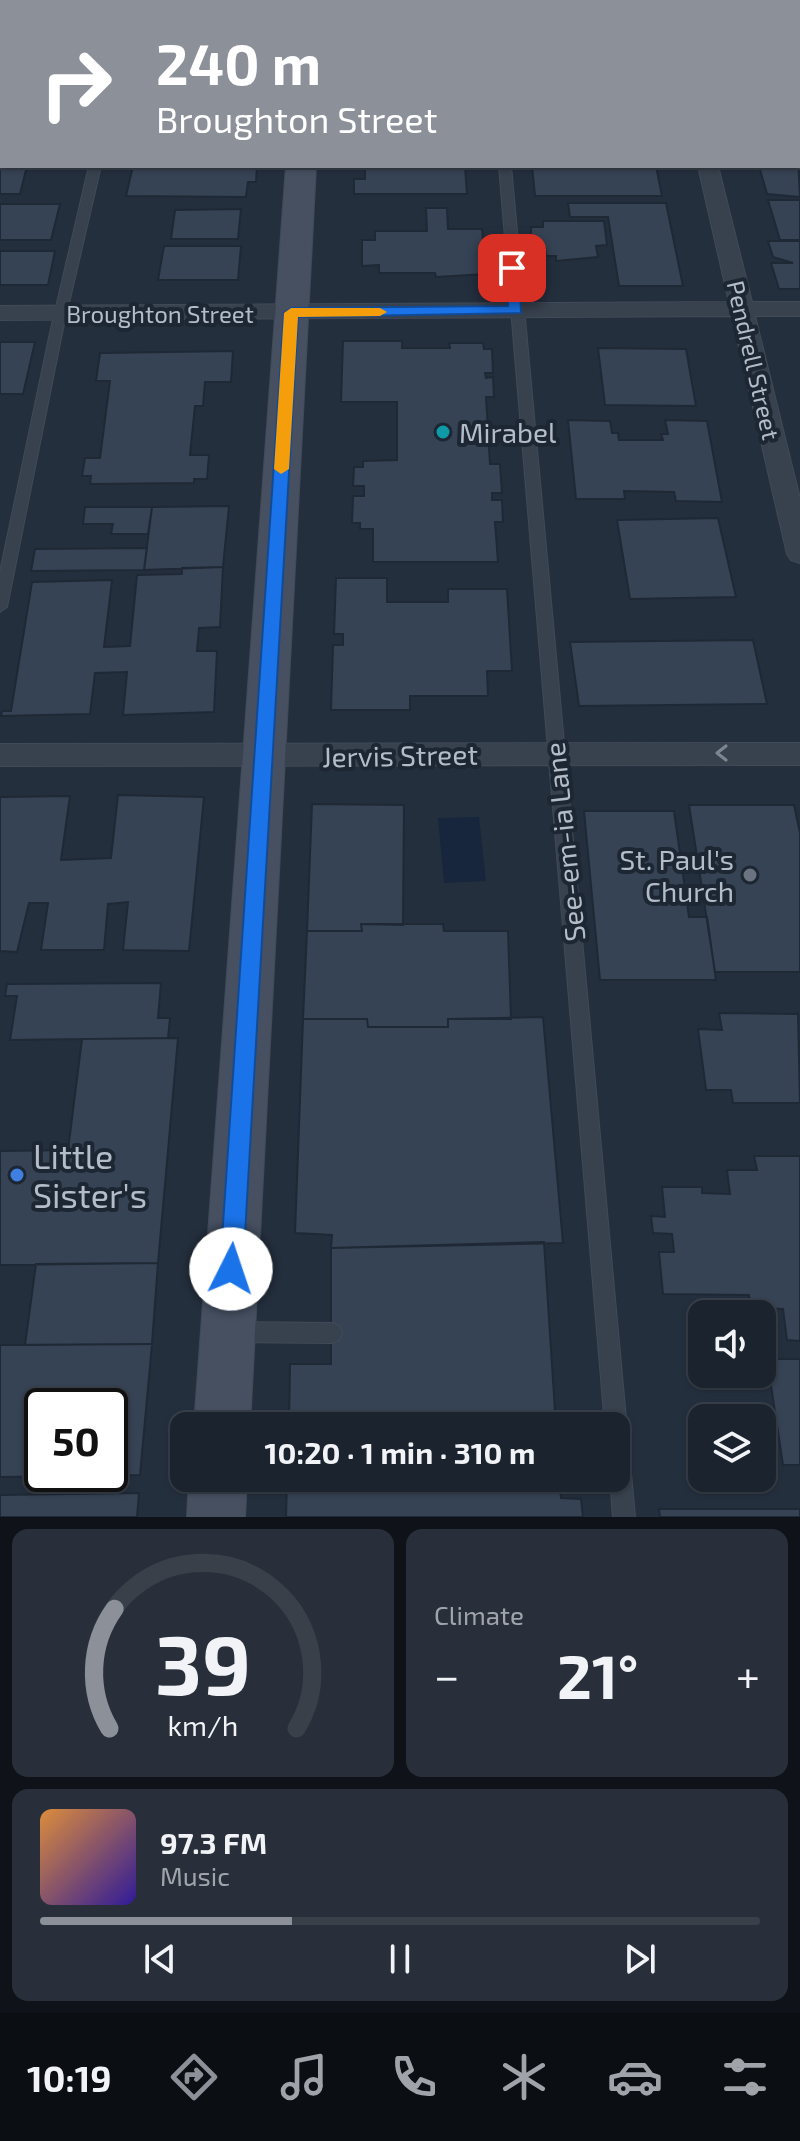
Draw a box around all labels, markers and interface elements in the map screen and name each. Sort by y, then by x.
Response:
text: 240 m [156,29,321,96]
icon: right [24,32,128,136]
text: Broughton Street [156,97,437,140]
pin [478,234,546,302]
icon: arrive [490,246,534,290]
street label: Pendrell Street [722,278,786,442]
street label: Broughton Street [66,299,254,328]
place label: Mirabel [459,415,557,449]
marker: Mirabel [434,423,452,441]
street label: Jervis Street [322,737,478,773]
street label: See-em-ia Lane [537,741,591,943]
one-way arrow [715,744,728,762]
place label: St. Paul's Church [620,842,734,908]
marker: St. Paul's Church [741,866,759,884]
place label: Little Sister's [33,1135,147,1215]
marker: Little Sister's [8,1166,26,1184]
position arrow [189,1227,273,1311]
map controls [688,1300,776,1492]
button: sound [688,1300,776,1388]
speed limit sign: 50 [24,1388,128,1492]
button: layers [688,1404,776,1492]
text: 10:20 · 1 min · 310 m [265,1434,535,1470]
text: Climate [434,1599,524,1630]
text: 39 [155,1612,251,1712]
text: 21° [557,1639,638,1711]
text: − [434,1648,460,1701]
text: + [736,1648,760,1701]
text: km/h [168,1707,238,1742]
text: 97.3 FM [160,1824,267,1860]
text: Music [160,1860,230,1891]
icon: previous [138,1937,182,1981]
icon: pause [378,1937,422,1981]
icon: next [618,1937,662,1981]
icon: directions [166,2049,222,2105]
icon: music [276,2049,332,2105]
icon: phone [386,2049,442,2105]
icon: climate [496,2049,552,2105]
icon: car [607,2049,663,2105]
icon: filters [717,2049,773,2105]
text: 10:19 [27,2056,111,2099]

